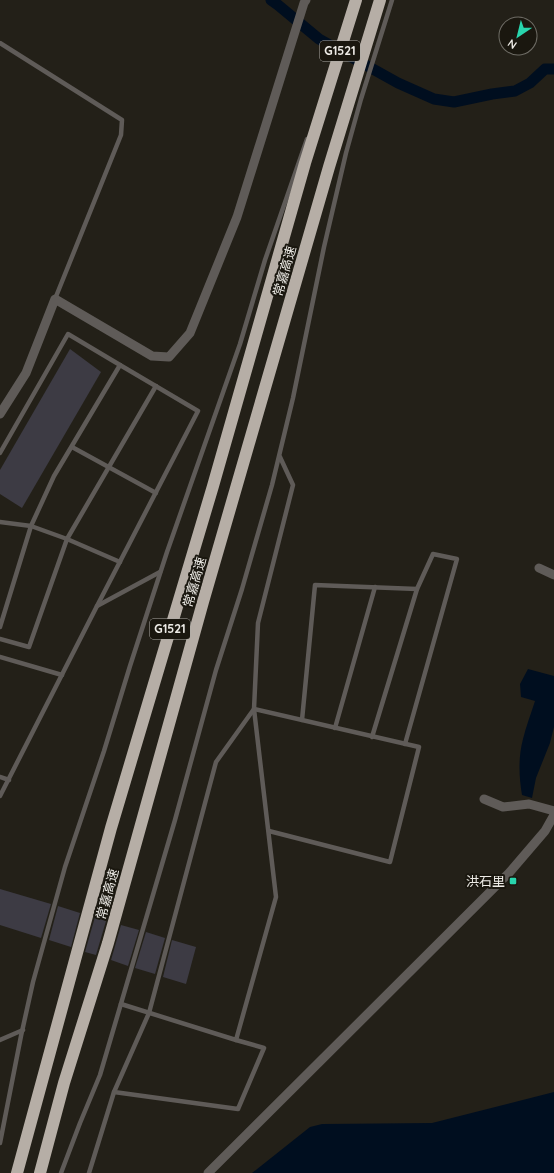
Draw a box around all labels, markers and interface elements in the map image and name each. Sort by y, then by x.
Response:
north arrow [498,16,538,56]
text: N [505,36,520,52]
road number: G1521 [320,41,360,61]
street label: 常嘉高速 [269,244,299,298]
street label: 常嘉高速 [179,555,209,609]
road number: G1521 [150,619,190,639]
street label: 常嘉高速 [93,867,121,921]
place label: 洪石里 [466,873,505,889]
marker: 洪石里 [508,876,518,886]

